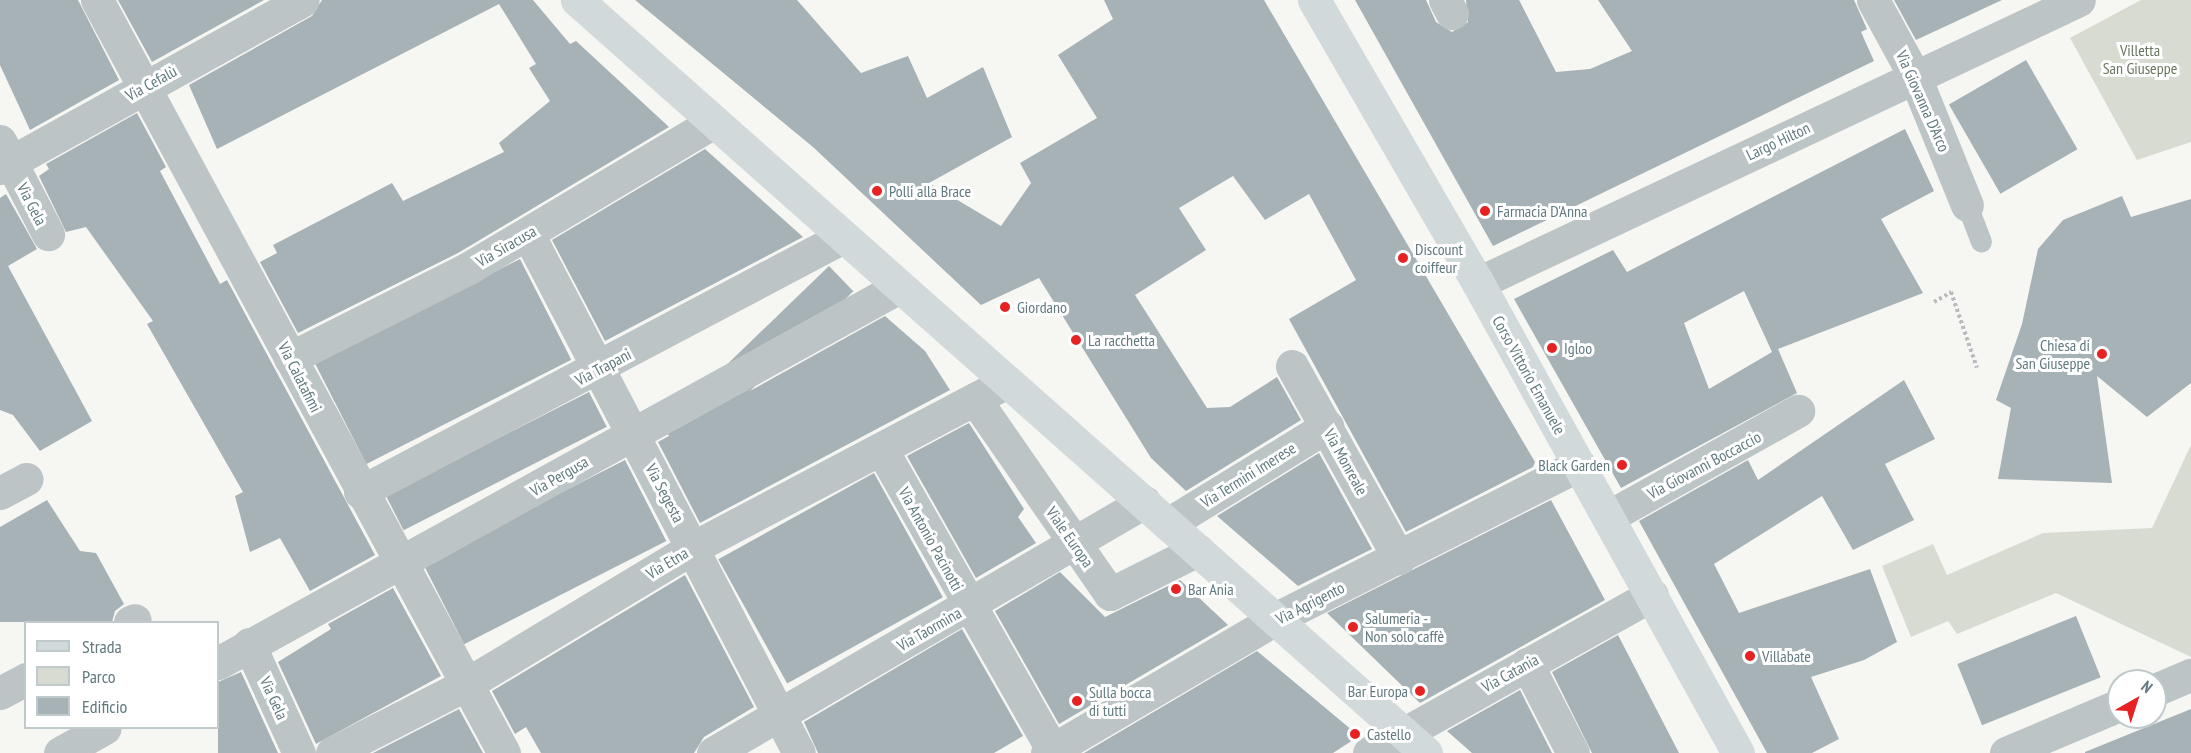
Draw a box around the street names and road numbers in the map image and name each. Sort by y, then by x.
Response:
street label: Via Giovanna D'Arco [1892,47,1954,155]
street label: Via Cefalù [122,61,180,105]
street label: Largo Hilton [1743,118,1813,164]
street label: Via Gela [13,179,51,229]
street label: Via Siracusa [473,221,539,271]
street label: Corso Vittorio Emanuele [1488,312,1570,438]
street label: Via Calatafimi [274,339,326,415]
street label: Via Trapani [572,344,634,390]
street label: Via Monreale [1320,426,1372,498]
street label: Via Giovanni Boccaccio [1644,427,1764,503]
street label: Via Termini Imerese [1197,438,1299,512]
street label: Via Pergusa [526,452,592,500]
street label: Via Segesta [642,460,688,526]
street label: Via Antonio Pacinotti [895,484,967,594]
street label: Viale Europa [1042,503,1098,571]
street label: Via Etna [643,543,691,583]
street label: Via Agrigento [1272,578,1348,628]
street label: Via Taormina [893,603,965,655]
street label: Via Catania [1478,650,1542,696]
street label: Via Gela [256,673,292,723]

